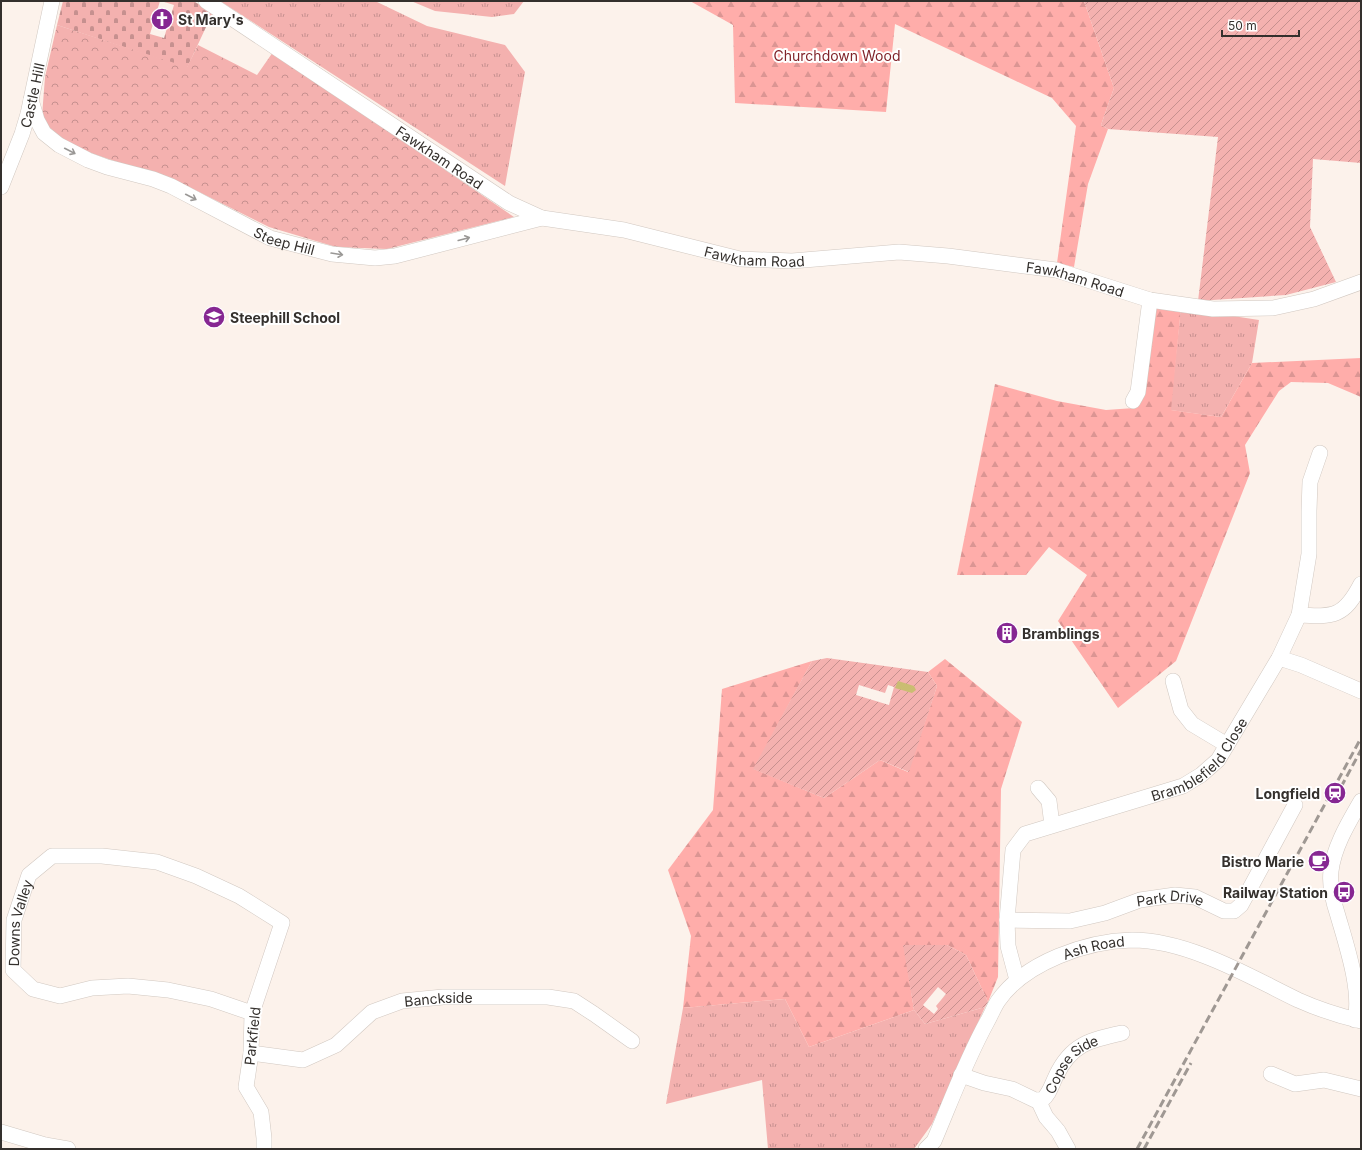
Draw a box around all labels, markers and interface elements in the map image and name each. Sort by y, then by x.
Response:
church icon: St Mary's [149,6,175,32]
place label: St Mary's [178,11,244,28]
scale bar [1222,12,1299,38]
text: 50 m [1228,18,1257,33]
park label: Churchdown Wood [774,47,900,64]
street label: Castle Hill [16,61,47,130]
street label: Fawkham Road [393,122,487,192]
one-way arrow [63,148,75,155]
one-way arrow [185,193,197,201]
street label: Steep Hill [251,223,317,258]
one-way arrow [457,234,470,242]
street label: Fawkham Road [703,242,805,270]
one-way arrow [330,250,343,258]
street label: Fawkham Road [1025,258,1126,300]
school or university icon: Steephill School [201,304,227,330]
place label: Steephill School [230,309,340,326]
building icon: Bramblings [994,620,1020,646]
place label: Bramblings [1022,625,1100,642]
street label: Bramblefield Close [1149,714,1250,804]
station icon: Longfield [1322,780,1348,806]
place label: Longfield [1255,785,1320,802]
cafe icon: Bistro Marie [1306,848,1332,874]
place label: Bistro Marie [1222,853,1304,870]
street label: Downs Valley [5,877,36,967]
bus stop icon: Railway Station [1331,879,1357,905]
place label: Railway Station [1223,884,1328,901]
street label: Park Drive [1135,886,1207,909]
street label: Ash Road [1060,932,1125,962]
street label: Banckside [403,988,473,1009]
street label: Parkfield [240,1006,264,1066]
street label: Copse Side [1041,1031,1100,1096]

